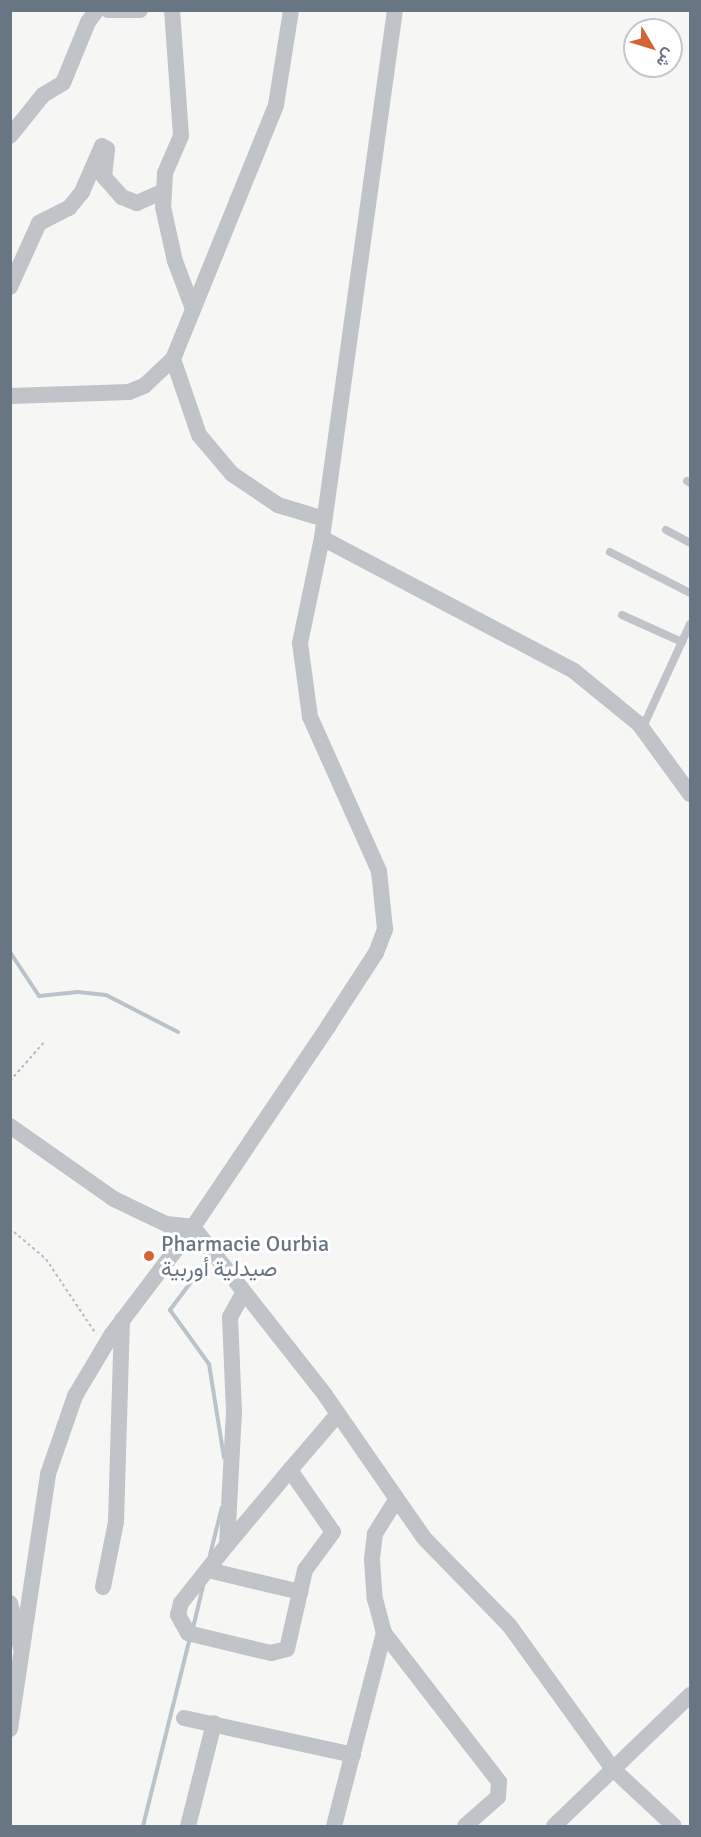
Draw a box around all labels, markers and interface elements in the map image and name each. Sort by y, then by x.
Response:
north arrow [623,18,683,78]
text: ش [652,44,679,72]
place label: Pharmacie Ourbia صيدلية أوربية [161,1230,329,1282]
marker: Pharmacie Ourbia صيدلية أوربية [142,1249,156,1263]

